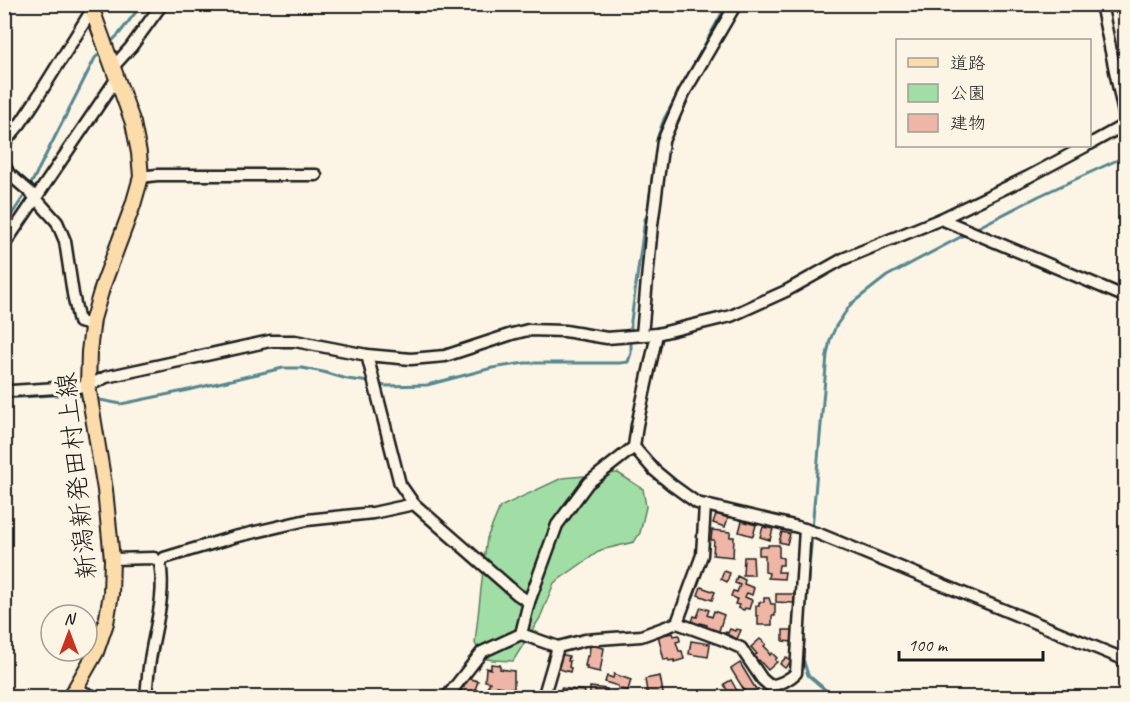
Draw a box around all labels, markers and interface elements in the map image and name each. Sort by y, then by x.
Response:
legend [896,39,1091,147]
text: 道路 [950,52,986,74]
text: 公園 [950,82,986,104]
text: 建物 [950,112,986,134]
street label: 新潟新発田村上線 [49,371,104,581]
north arrow [39,603,99,663]
text: N [64,609,77,629]
scale bar [899,624,1043,662]
text: 100 m [908,634,949,656]

